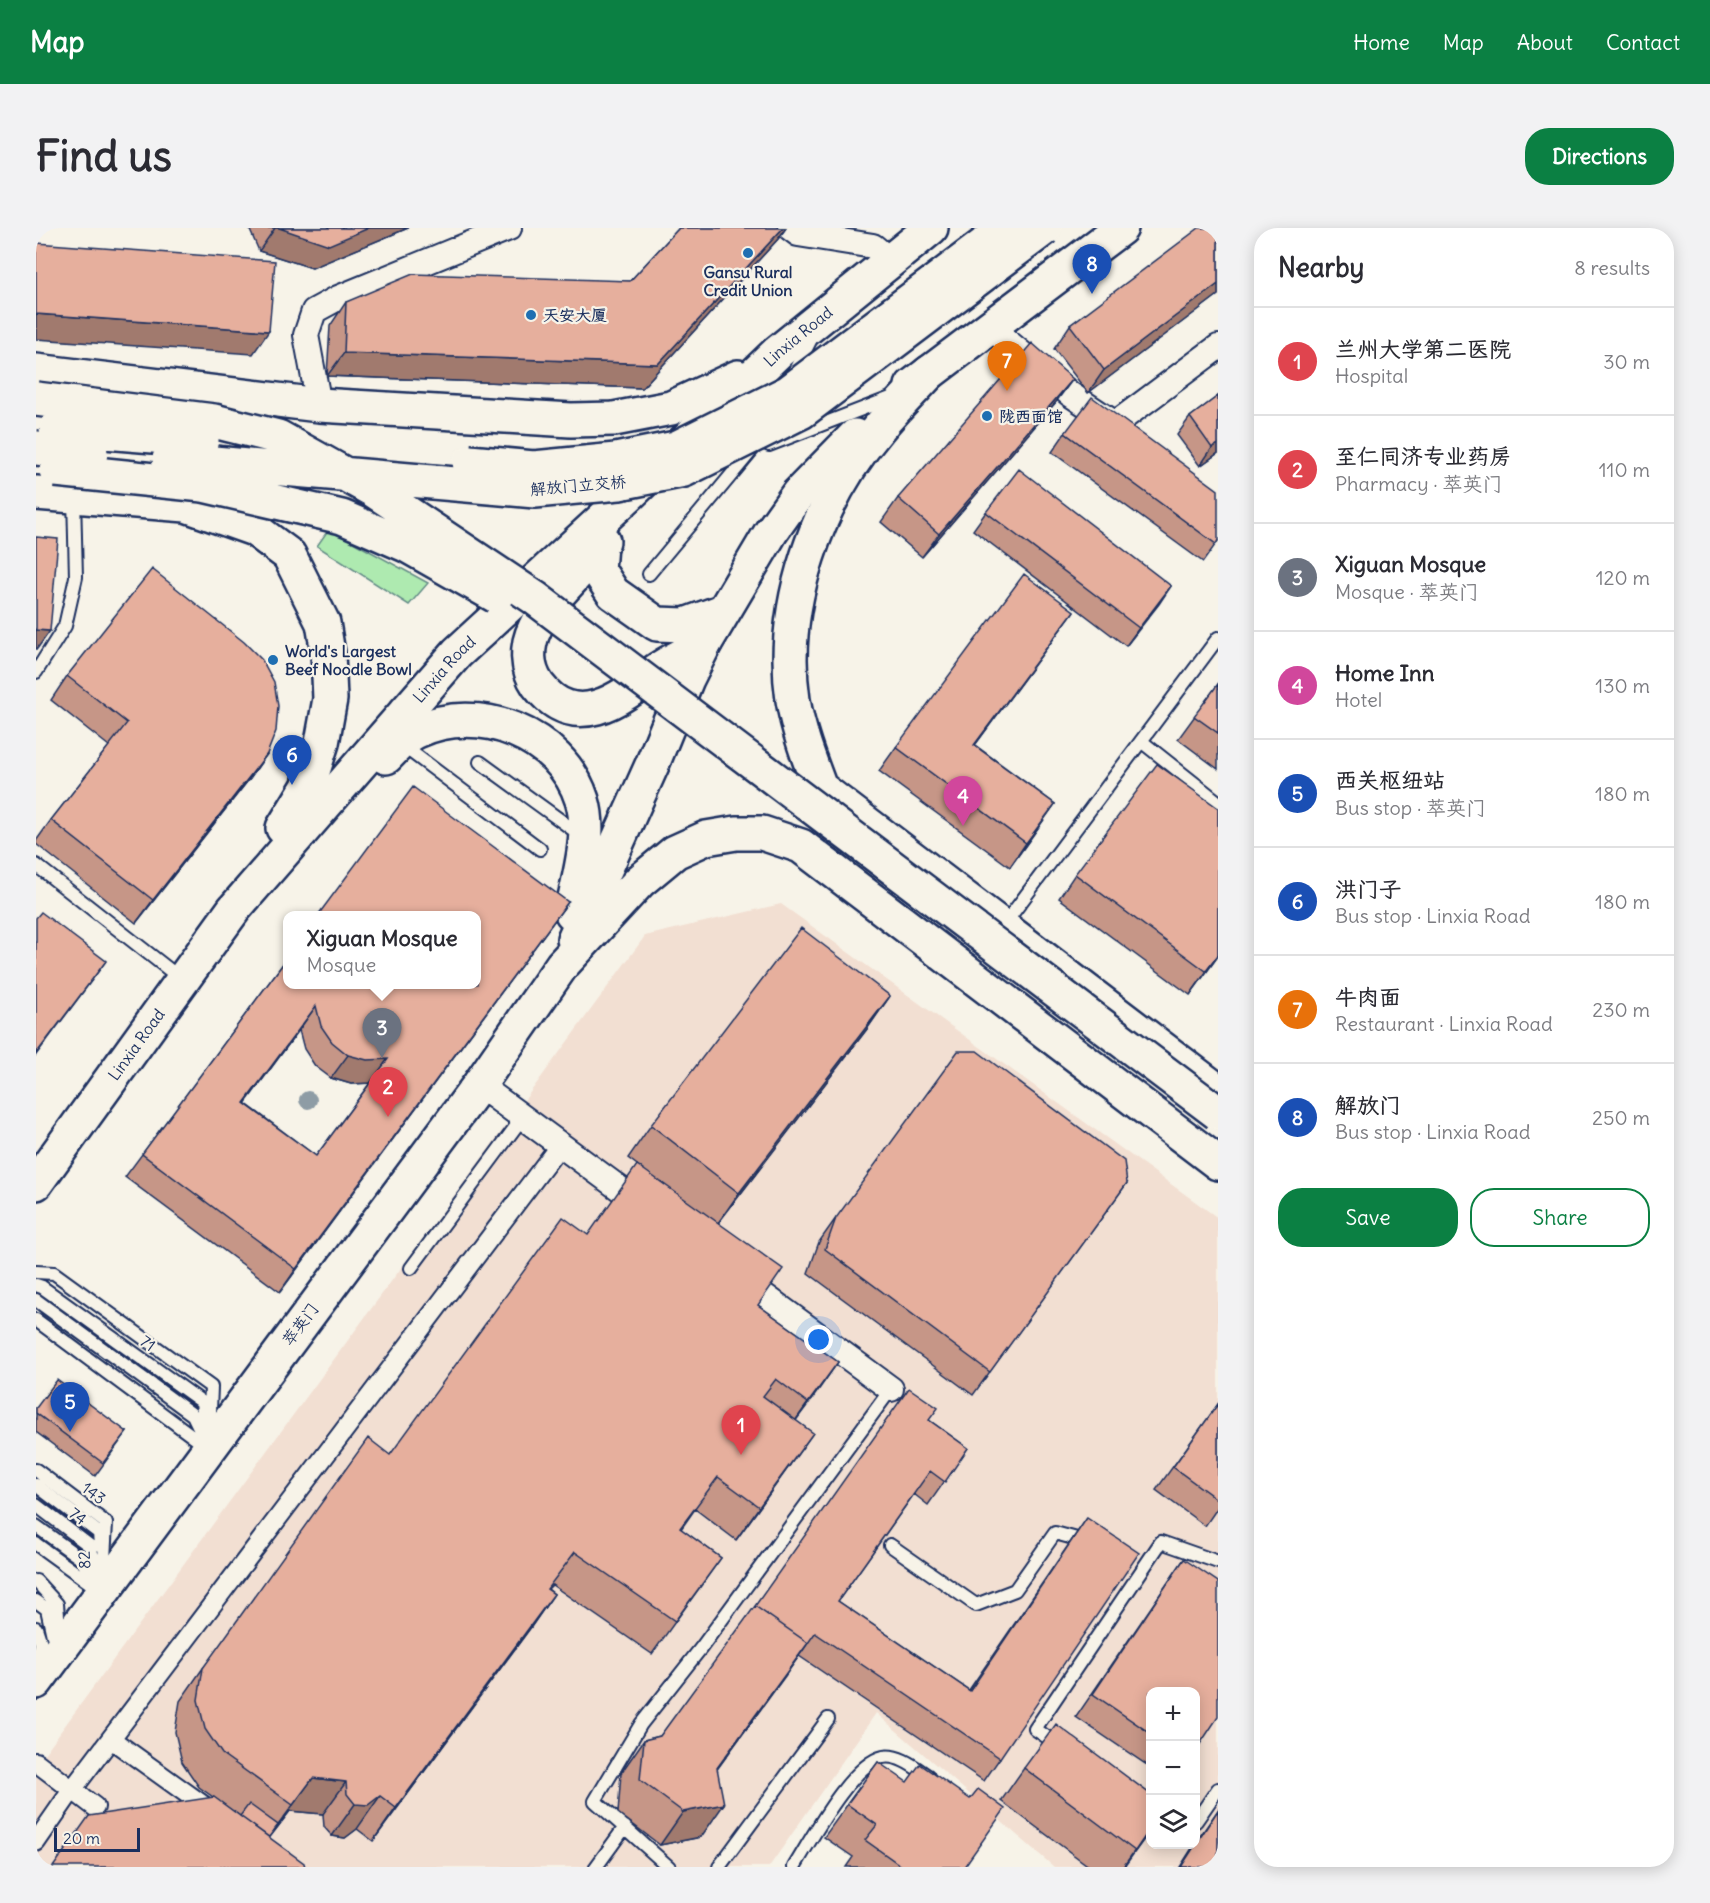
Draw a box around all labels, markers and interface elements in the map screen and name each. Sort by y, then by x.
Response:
text: Map [30,24,84,60]
text: Home [1353,29,1410,56]
text: Map [1443,29,1484,56]
text: About [1517,29,1573,56]
text: Contact [1606,29,1680,56]
button: Directions [1525,128,1674,185]
text: Find us [36,130,172,182]
pin: 8 [1072,244,1112,294]
marker: Gansu Rural Credit Union [741,246,755,260]
text: Nearby [1278,251,1364,284]
text: 8 results [1574,255,1650,280]
place label: Gansu Rural Credit Union [703,262,793,300]
street label: Linxia Road [759,302,836,371]
place label: 天安大厦 [543,305,607,325]
marker: 天安大厦 [524,308,538,322]
text: 兰州大学第二医院 [1335,335,1511,363]
pin: 7 [988,342,1026,391]
text: 1 [1294,349,1301,374]
text: 30 m [1603,349,1650,374]
text: Hospital [1335,363,1408,388]
place label: 陇西面馆 [999,406,1063,426]
marker: 陇西面馆 [980,409,994,423]
text: 至仁同济专业药房 [1335,442,1511,470]
text: 2 [1292,457,1303,482]
text: 110 m [1599,457,1650,482]
street label: 解放门立交桥 [529,471,627,499]
text: Pharmacy · 萃英门 [1335,471,1503,496]
text: Xiguan Mosque [1335,550,1486,578]
text: 3 [1292,565,1303,590]
text: 120 m [1596,565,1650,590]
text: Mosque · 萃英门 [1335,579,1479,604]
street label: Linxia Road [409,631,479,707]
place label: World's Largest Beef Noodle Bowl [285,641,412,679]
marker: World's Largest Beef Noodle Bowl [266,653,280,667]
text: Home Inn [1335,659,1434,687]
text: 4 [1292,673,1303,698]
text: 130 m [1595,673,1650,698]
text: Hotel [1335,687,1382,712]
pin: 6 [272,736,312,785]
text: 西关枢纽站 [1335,766,1445,794]
pin: 4 [944,776,982,826]
text: 5 [1292,781,1303,806]
text: 180 m [1595,781,1650,806]
text: Bus stop · 萃英门 [1335,795,1486,820]
text: 洪门子 [1335,875,1401,903]
text: 6 [1292,889,1303,914]
text: 180 m [1595,889,1650,914]
text: Bus stop · Linxia Road [1335,903,1530,928]
popup [283,911,481,989]
text: Xiguan Mosque [306,924,458,952]
text: Mosque [306,952,376,977]
text: 牛肉面 [1335,983,1401,1011]
text: 7 [1293,997,1302,1022]
text: 230 m [1592,997,1650,1022]
street label: Linxia Road [104,1005,169,1084]
pin: 3 [362,1008,402,1058]
text: Restaurant · Linxia Road [1335,1011,1553,1036]
pin: 2 [368,1068,408,1117]
text: 解放门 [1335,1091,1401,1119]
text: 8 [1292,1105,1303,1130]
text: 250 m [1592,1105,1650,1130]
text: Bus stop · Linxia Road [1335,1119,1530,1144]
button: Save [1278,1188,1458,1247]
button: Share [1470,1188,1650,1247]
street label: 萃英门 [278,1299,322,1349]
your location [804,1325,833,1354]
street label: 71 [136,1331,160,1355]
pin: 5 [51,1382,90,1432]
pin: 1 [722,1406,760,1455]
street label: 143 [78,1478,110,1508]
street label: 74 [65,1503,91,1529]
street label: 82 [74,1550,94,1570]
map controls [1146,1687,1200,1849]
button: + [1146,1687,1200,1741]
button: − [1146,1741,1200,1795]
button: layers [1146,1795,1200,1849]
scale bar [54,1825,140,1852]
text: 20 m [63,1828,100,1848]

